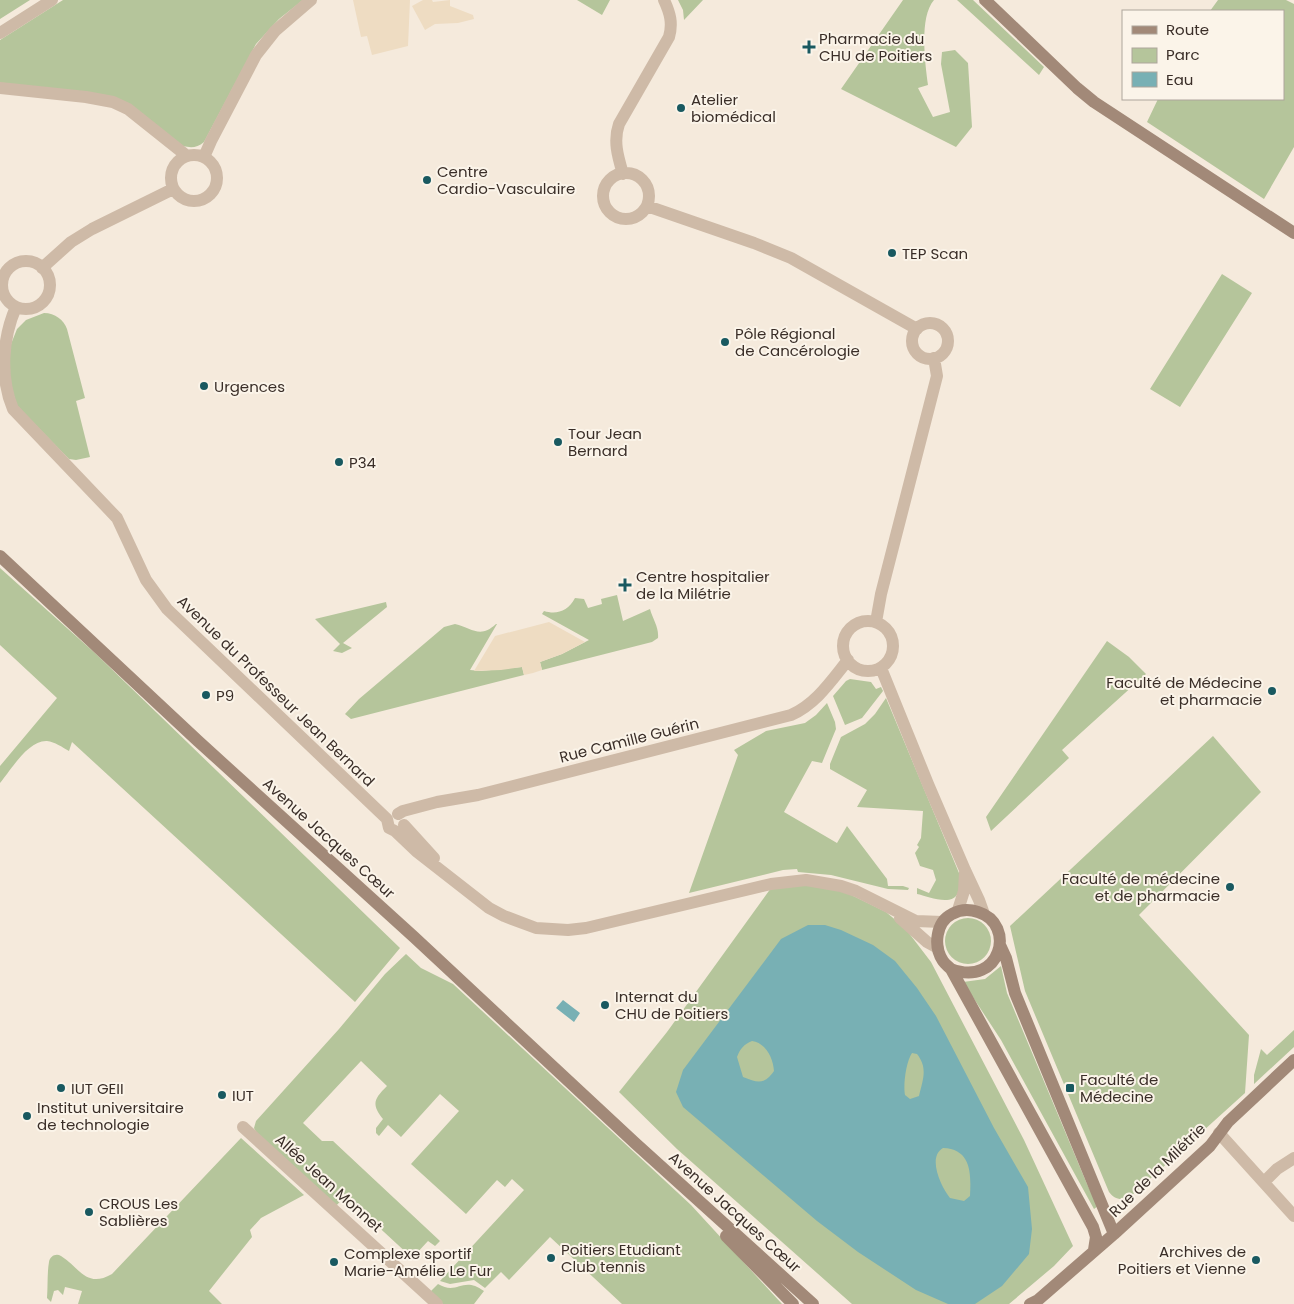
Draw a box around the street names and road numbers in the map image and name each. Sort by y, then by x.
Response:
street label: Avenue du Professeur Jean Bernard [173,591,379,791]
street label: Rue Camille Guérin [557,713,701,767]
street label: Avenue Jacques Cœur [258,773,400,903]
street label: Rue de la Milétrie [1104,1118,1210,1222]
street label: Allée Jean Monnet [271,1129,387,1237]
street label: Avenue Jacques Cœur [664,1147,806,1277]

